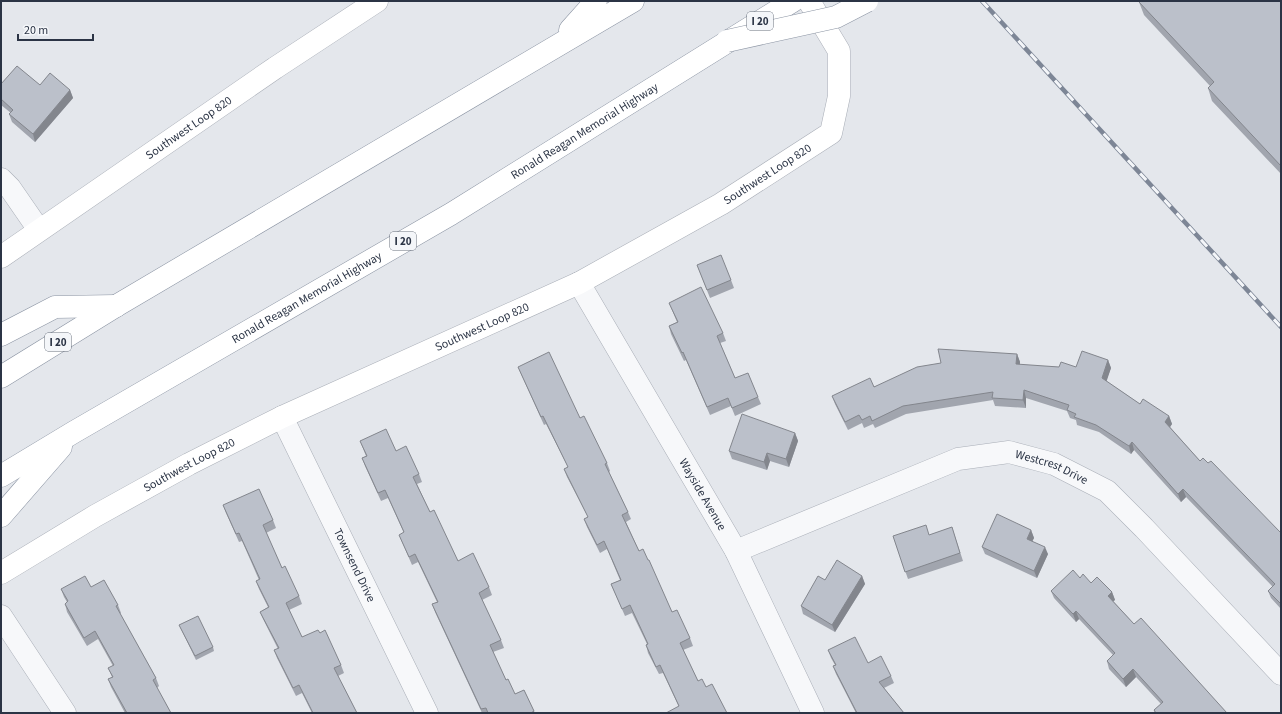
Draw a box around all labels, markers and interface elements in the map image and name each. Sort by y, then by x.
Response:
road number: I 20 [747,12,773,30]
scale bar [18,16,93,42]
text: 20 m [24,22,48,39]
street label: Ronald Reagan Memorial Highway [507,78,662,183]
street label: Southwest Loop 820 [142,92,235,163]
street label: Southwest Loop 820 [720,139,815,209]
road number: I 20 [390,232,416,250]
street label: Ronald Reagan Memorial Highway [228,247,385,348]
street label: Southwest Loop 820 [432,298,532,355]
road number: I 20 [45,333,71,351]
street label: Southwest Loop 820 [140,434,238,496]
street label: Westcrest Drive [1013,446,1091,488]
street label: Wayside Avenue [675,455,731,534]
street label: Townsend Drive [329,526,380,605]

